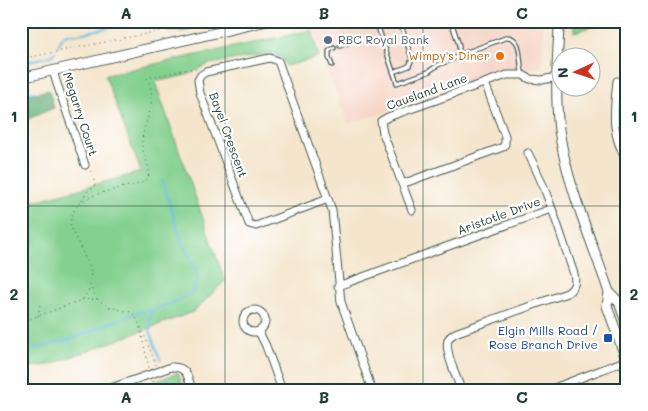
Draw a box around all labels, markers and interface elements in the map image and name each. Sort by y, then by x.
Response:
text: A [120,2,132,23]
text: B [319,2,329,23]
text: C [516,2,528,23]
place label: RBC Royal Bank [338,31,429,47]
marker: RBC Royal Bank [322,34,334,46]
place label: Wimpy's Diner [408,47,490,63]
north arrow [550,48,600,98]
marker: Wimpy's Diner [494,50,506,62]
text: N [553,67,572,79]
street label: Causland Lane [384,69,469,113]
street label: Megarry Court [60,70,102,158]
street label: Bayel Crescent [206,90,252,180]
text: 1 [10,105,18,126]
text: 1 [630,105,638,126]
street label: Aristotle Drive [455,193,543,238]
text: 2 [10,283,19,304]
text: 2 [630,283,639,304]
place label: Elgin Mills Road / Rose Branch Drive [489,322,598,352]
marker: Elgin Mills Road / Rose Branch Drive [602,332,614,344]
text: A [120,386,132,407]
text: B [319,386,329,407]
text: C [516,386,528,407]

